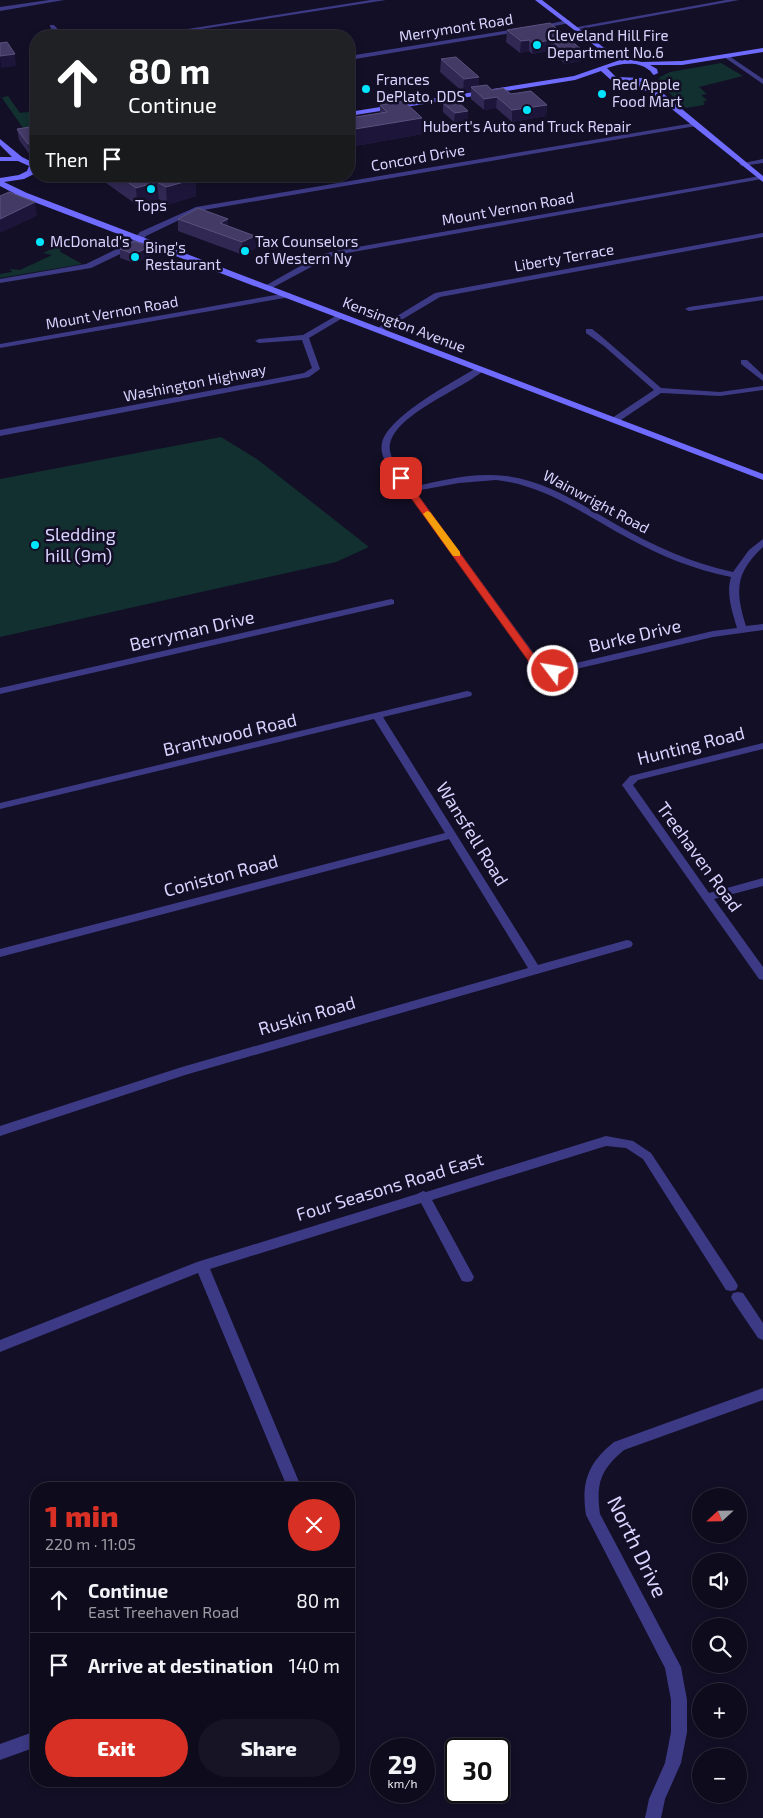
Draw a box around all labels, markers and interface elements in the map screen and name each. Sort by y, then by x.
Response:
street label: Merrymont Road [398,9,514,45]
place label: Cleveland Hill Fire Department No.6 [547,26,669,61]
marker: Cleveland Hill Fire Department No.6 [531,39,543,51]
text: 80 m [128,49,210,91]
icon: ahead [45,50,110,115]
place label: Frances DePlato, DDS [376,70,465,105]
place label: Red Apple Food Mart [612,75,682,110]
marker: Frances DePlato, DDS [360,83,372,95]
marker: Red Apple Food Mart [596,88,608,100]
text: Continue [128,91,217,117]
marker: Hubert's Auto and Truck Repair [521,104,533,116]
place label: Hubert's Auto and Truck Repair [423,117,631,135]
street label: Concord Drive [370,140,466,174]
icon: arrive [98,145,126,173]
text: Then [45,148,88,171]
marker: Tops [145,183,157,195]
street label: Mount Vernon Road [440,188,575,229]
place label: Tops [135,196,167,214]
place label: McDonald's [50,232,130,250]
place label: Tax Counselors of Western Ny [255,232,358,267]
marker: McDonald's [34,236,46,248]
place label: Bing's Restaurant [145,238,221,273]
street label: Liberty Terrace [513,239,615,275]
marker: Tax Counselors of Western Ny [239,245,251,257]
marker: Bing's Restaurant [129,251,141,263]
street label: Mount Vernon Road [44,292,179,333]
street label: Kensington Avenue [340,292,468,356]
street label: Washington Highway [122,359,268,405]
pin [380,457,422,499]
icon: arrive [387,464,415,492]
street label: Wainwright Road [540,466,653,537]
place label: Sledding hill (9m) [45,523,116,566]
marker: Sledding hill (9m) [29,539,41,551]
street label: Berryman Drive [127,605,256,655]
street label: Burke Drive [587,614,683,656]
position arrow [526,644,578,696]
street label: Brantwood Road [161,708,299,760]
street label: Hunting Road [635,721,747,769]
street label: Wansfell Road [432,777,514,890]
street label: Treehaven Road [653,797,747,916]
street label: Coniston Road [161,849,280,901]
street label: Ruskin Road [256,991,358,1039]
street label: Four Seasons Road East [293,1147,486,1225]
north arrow [692,1488,748,1542]
map controls [692,1488,747,1803]
street label: North Drive [603,1491,674,1601]
text: 1 min [45,1497,119,1533]
button: close [288,1499,340,1551]
text: 220 m · 11:05 [45,1534,136,1553]
button: sound [692,1553,747,1608]
text: Continue [88,1579,168,1602]
icon: ahead [45,1586,73,1614]
text: 80 m [296,1589,340,1612]
text: East Treehaven Road [88,1602,239,1621]
button: search [692,1618,747,1673]
icon: arrive [45,1651,73,1679]
text: Arrive at destination [88,1654,273,1677]
text: 140 m [288,1654,340,1677]
button: + [692,1683,747,1738]
button: Exit [45,1719,188,1777]
button: Share [198,1719,340,1777]
speed limit sign: 30 [445,1738,510,1803]
button: − [692,1748,747,1803]
text: 29 [388,1749,417,1779]
text: km/h [388,1776,417,1790]

